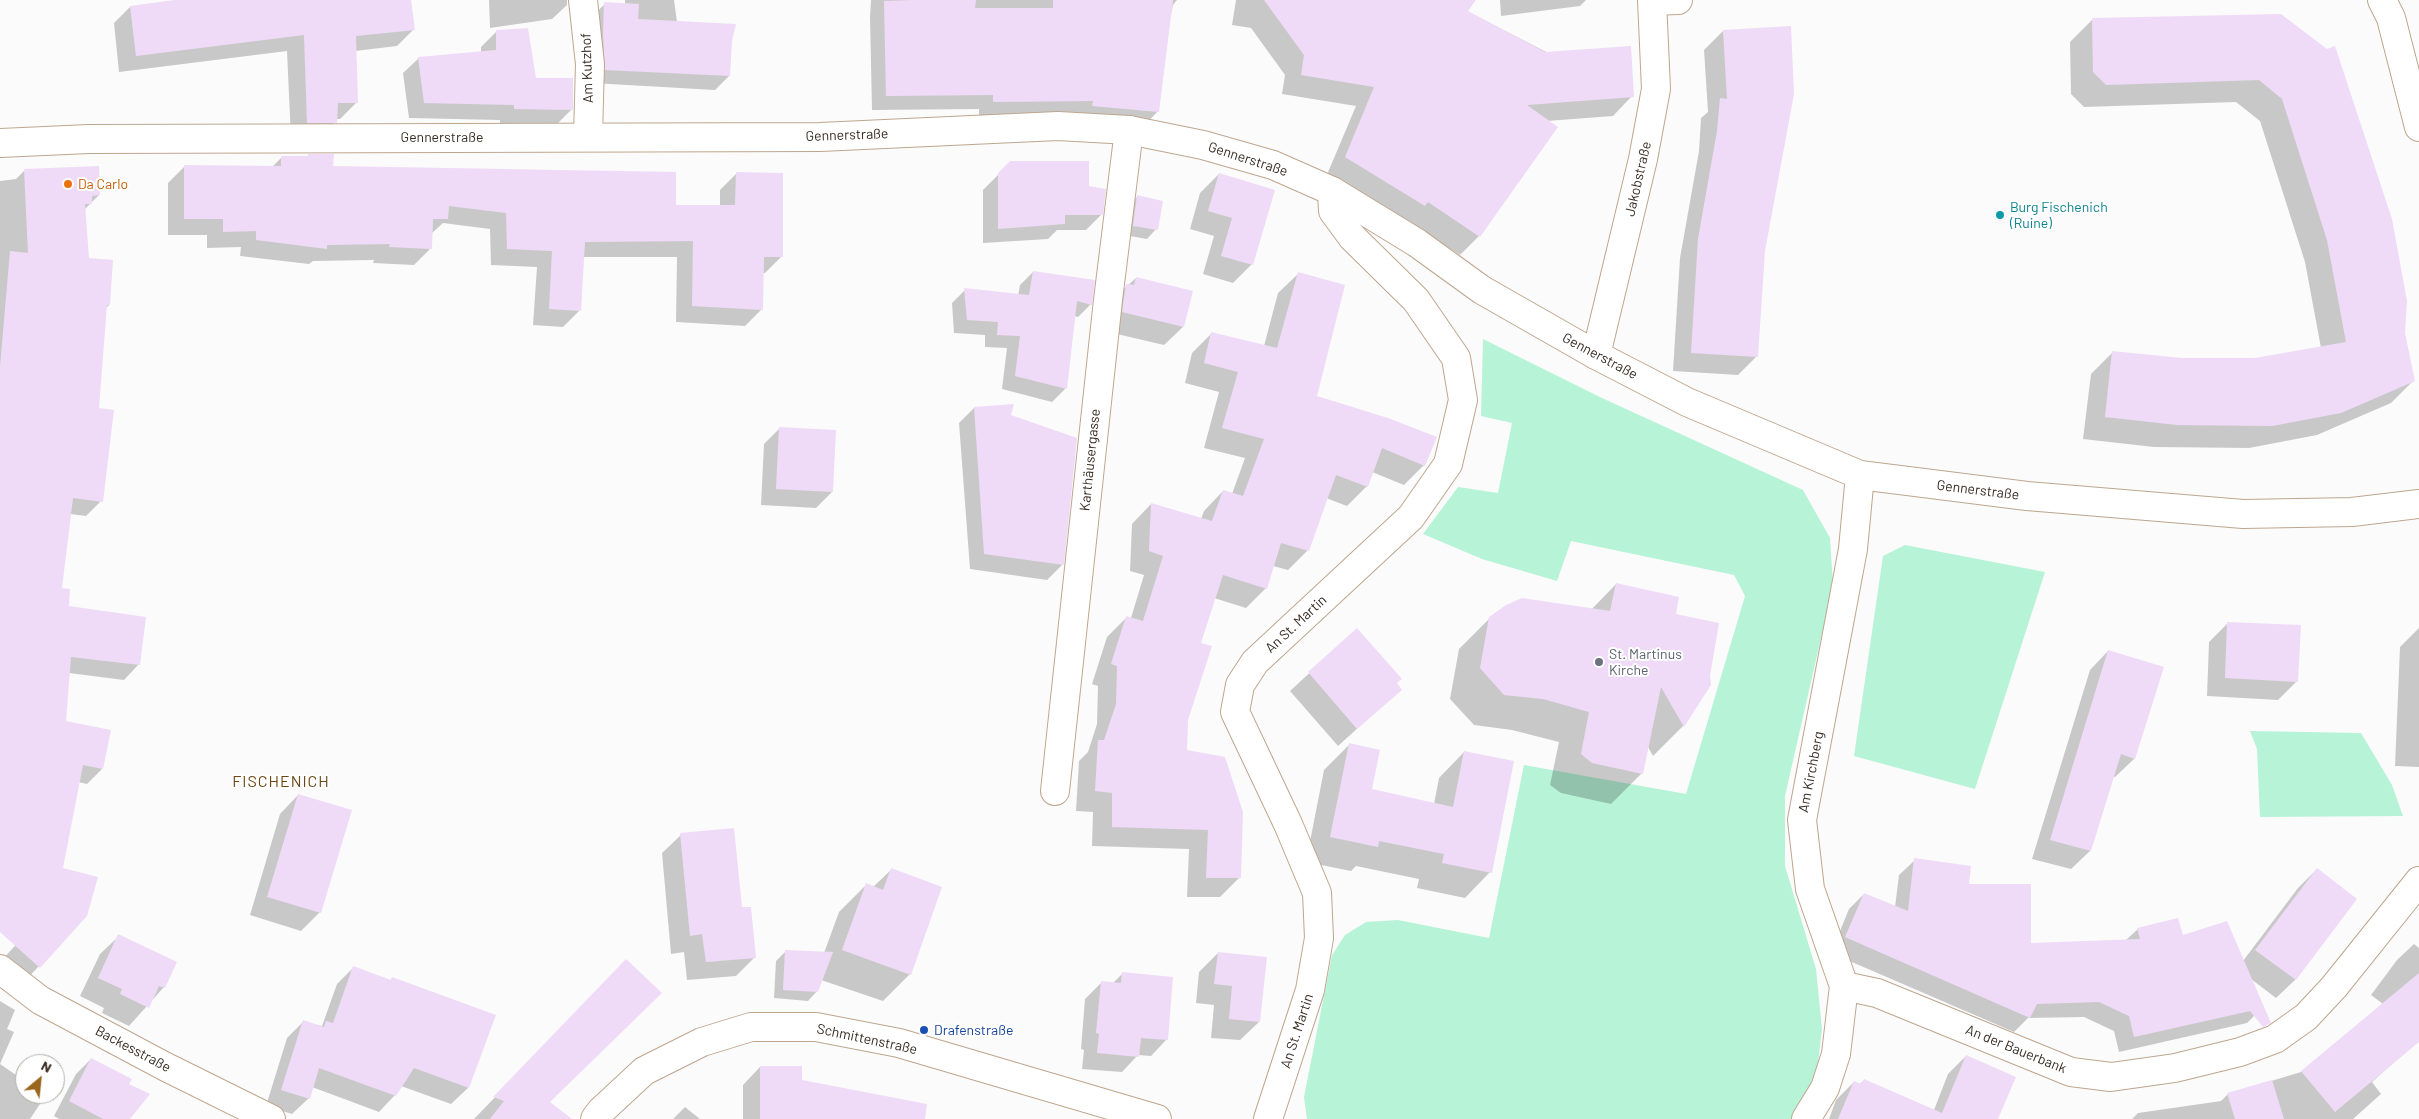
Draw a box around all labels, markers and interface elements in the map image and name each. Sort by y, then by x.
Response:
street label: Am Kutzhof [577,33,597,103]
street label: Gennerstraße [805,125,889,145]
street label: Gennerstraße [401,129,483,145]
street label: Gennerstraße [1206,138,1290,180]
street label: Jakobstraße [1621,140,1655,218]
place label: Da Carlo [78,176,128,192]
marker: Da Carlo [62,178,74,190]
place label: Burg Fischenich (Ruine) [2010,199,2108,232]
marker: Burg Fischenich (Ruine) [1994,209,2006,221]
street label: Gennerstraße [1559,329,1641,383]
street label: Karthäusergasse [1076,408,1104,512]
street label: Gennerstraße [1936,477,2020,503]
street label: An St. Martin [1262,591,1330,657]
place label: St. Martinus Kirche [1609,646,1682,679]
marker: St. Martinus Kirche [1593,656,1605,668]
street label: Am Kirchberg [1795,730,1827,814]
district label: FISCHENICH [231,772,331,792]
street label: An St. Martin [1277,992,1317,1070]
street label: Schmittenstraße [815,1020,919,1058]
street label: An der Bauerbank [1963,1021,2069,1077]
street label: Backesstraße [92,1022,174,1076]
place label: Drafenstraße [934,1022,1013,1038]
marker: Drafenstraße [918,1024,930,1036]
north arrow [15,1054,65,1104]
text: N [39,1057,55,1076]

